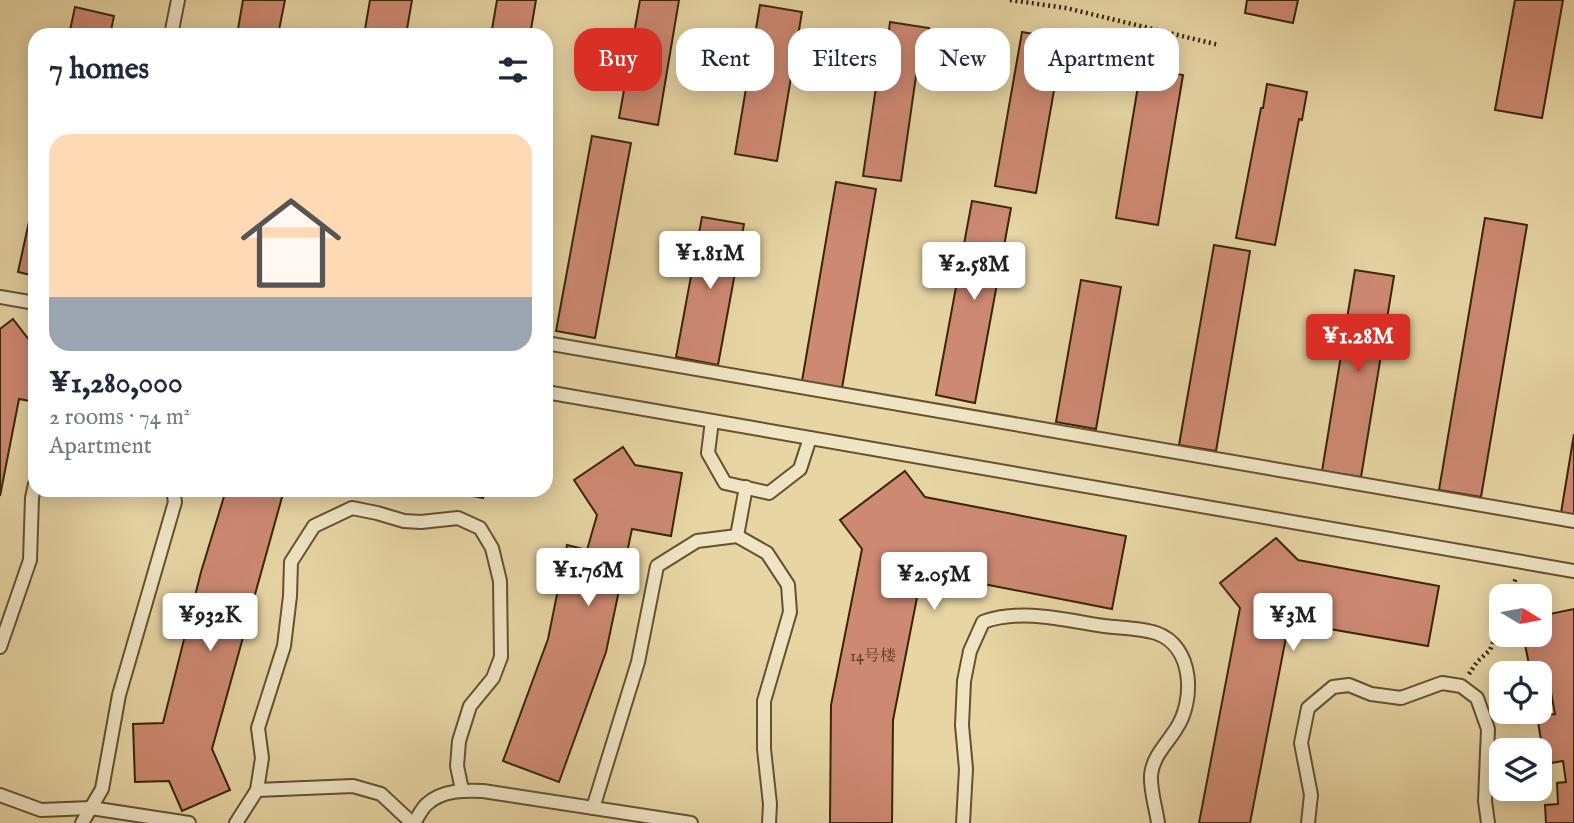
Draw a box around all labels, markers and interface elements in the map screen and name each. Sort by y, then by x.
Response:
chip: Buy [574,28,662,91]
chip: Rent [676,28,774,91]
chip: Filters [788,28,901,91]
chip: New [915,28,1010,91]
chip: Apartment [1024,28,1179,91]
text: 7 homes [49,51,149,89]
icon: filters [494,51,532,89]
icon: home [228,180,354,306]
pin: ¥1.81M [653,232,767,291]
text: ¥1.81M [675,239,745,268]
pin: ¥2.58M [917,243,1031,302]
text: ¥2.58M [938,250,1010,279]
pin: ¥1.28M [1301,314,1415,374]
text: ¥1.28M [1322,322,1394,351]
text: ¥1,280,000 [49,365,183,403]
text: 2 rooms · 74 m² [49,403,190,432]
text: Apartment [49,432,152,461]
pin: ¥1.76M [531,548,645,608]
pin: ¥2.05M [877,552,991,612]
text: ¥1.76M [552,556,624,585]
text: ¥2.05M [897,560,971,589]
north arrow [1489,584,1552,648]
map controls [1489,584,1552,801]
pin: ¥932K [161,594,259,653]
pin: ¥3M [1259,594,1327,653]
text: ¥932K [179,601,241,630]
text: ¥3M [1270,601,1317,630]
house number: 14号楼 [850,647,896,667]
button: locate [1489,661,1552,724]
button: layers [1489,738,1552,801]

